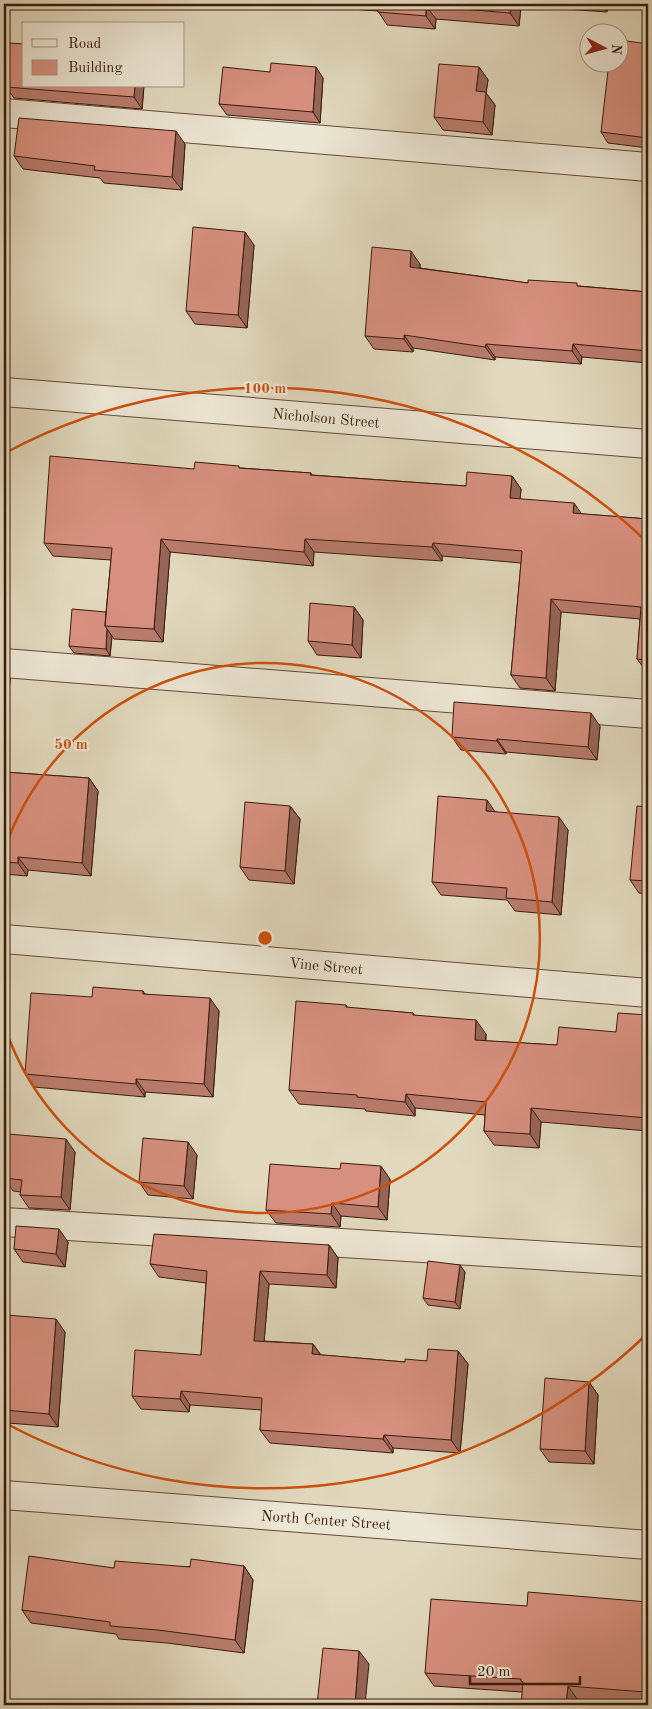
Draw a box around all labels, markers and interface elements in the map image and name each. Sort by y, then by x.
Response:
legend [22,22,185,88]
north arrow [580,22,630,72]
text: Road [68,37,102,52]
text: N [608,43,623,56]
text: Building [68,61,123,76]
text: 100 m [244,382,286,397]
street label: Nicholson Street [272,407,380,432]
text: 50 m [54,738,88,753]
centre of rings [256,929,274,947]
street label: Vine Street [288,957,363,978]
street label: North Center Street [260,1509,391,1534]
scale bar [470,1654,580,1686]
text: 20 m [477,1665,511,1680]

